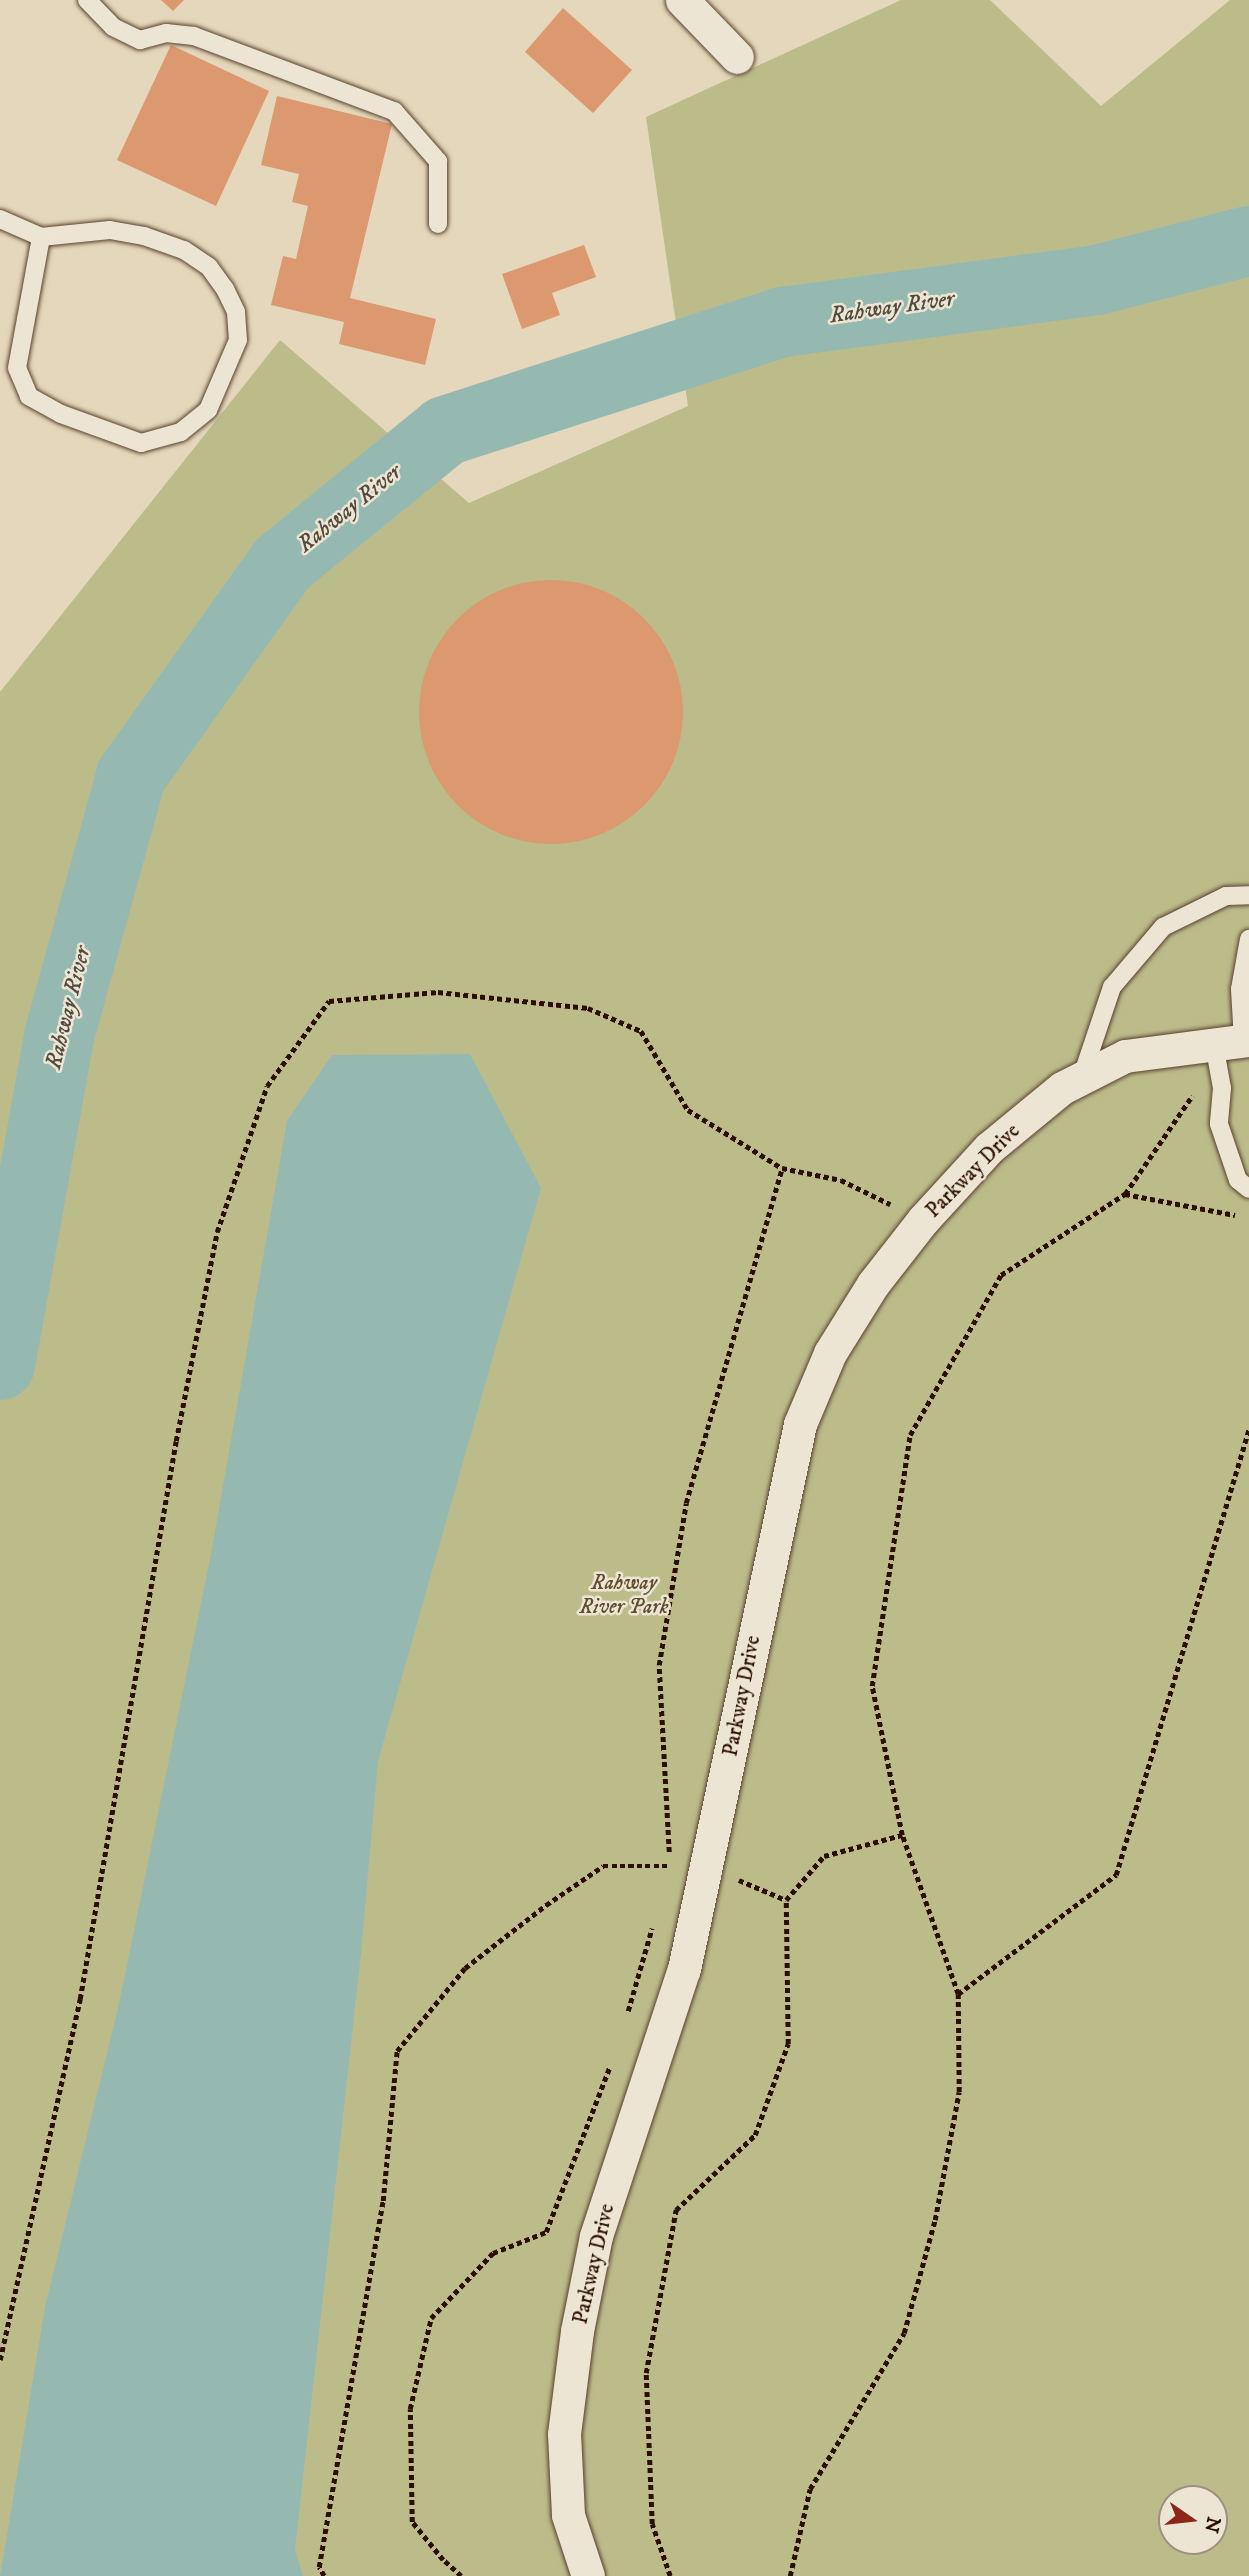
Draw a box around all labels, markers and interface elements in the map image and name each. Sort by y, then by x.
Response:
water label: Rahway River [828,286,956,330]
water label: Rahway River [293,459,407,559]
water label: Rahway River [40,944,98,1072]
street label: Parkway Drive [921,1119,1025,1223]
park label: Rahway River Park [580,1570,668,1620]
street label: Parkway Drive [718,1633,766,1759]
street label: Parkway Drive [568,2201,620,2327]
north arrow [1158,2485,1228,2555]
text: N [1199,2514,1225,2535]

